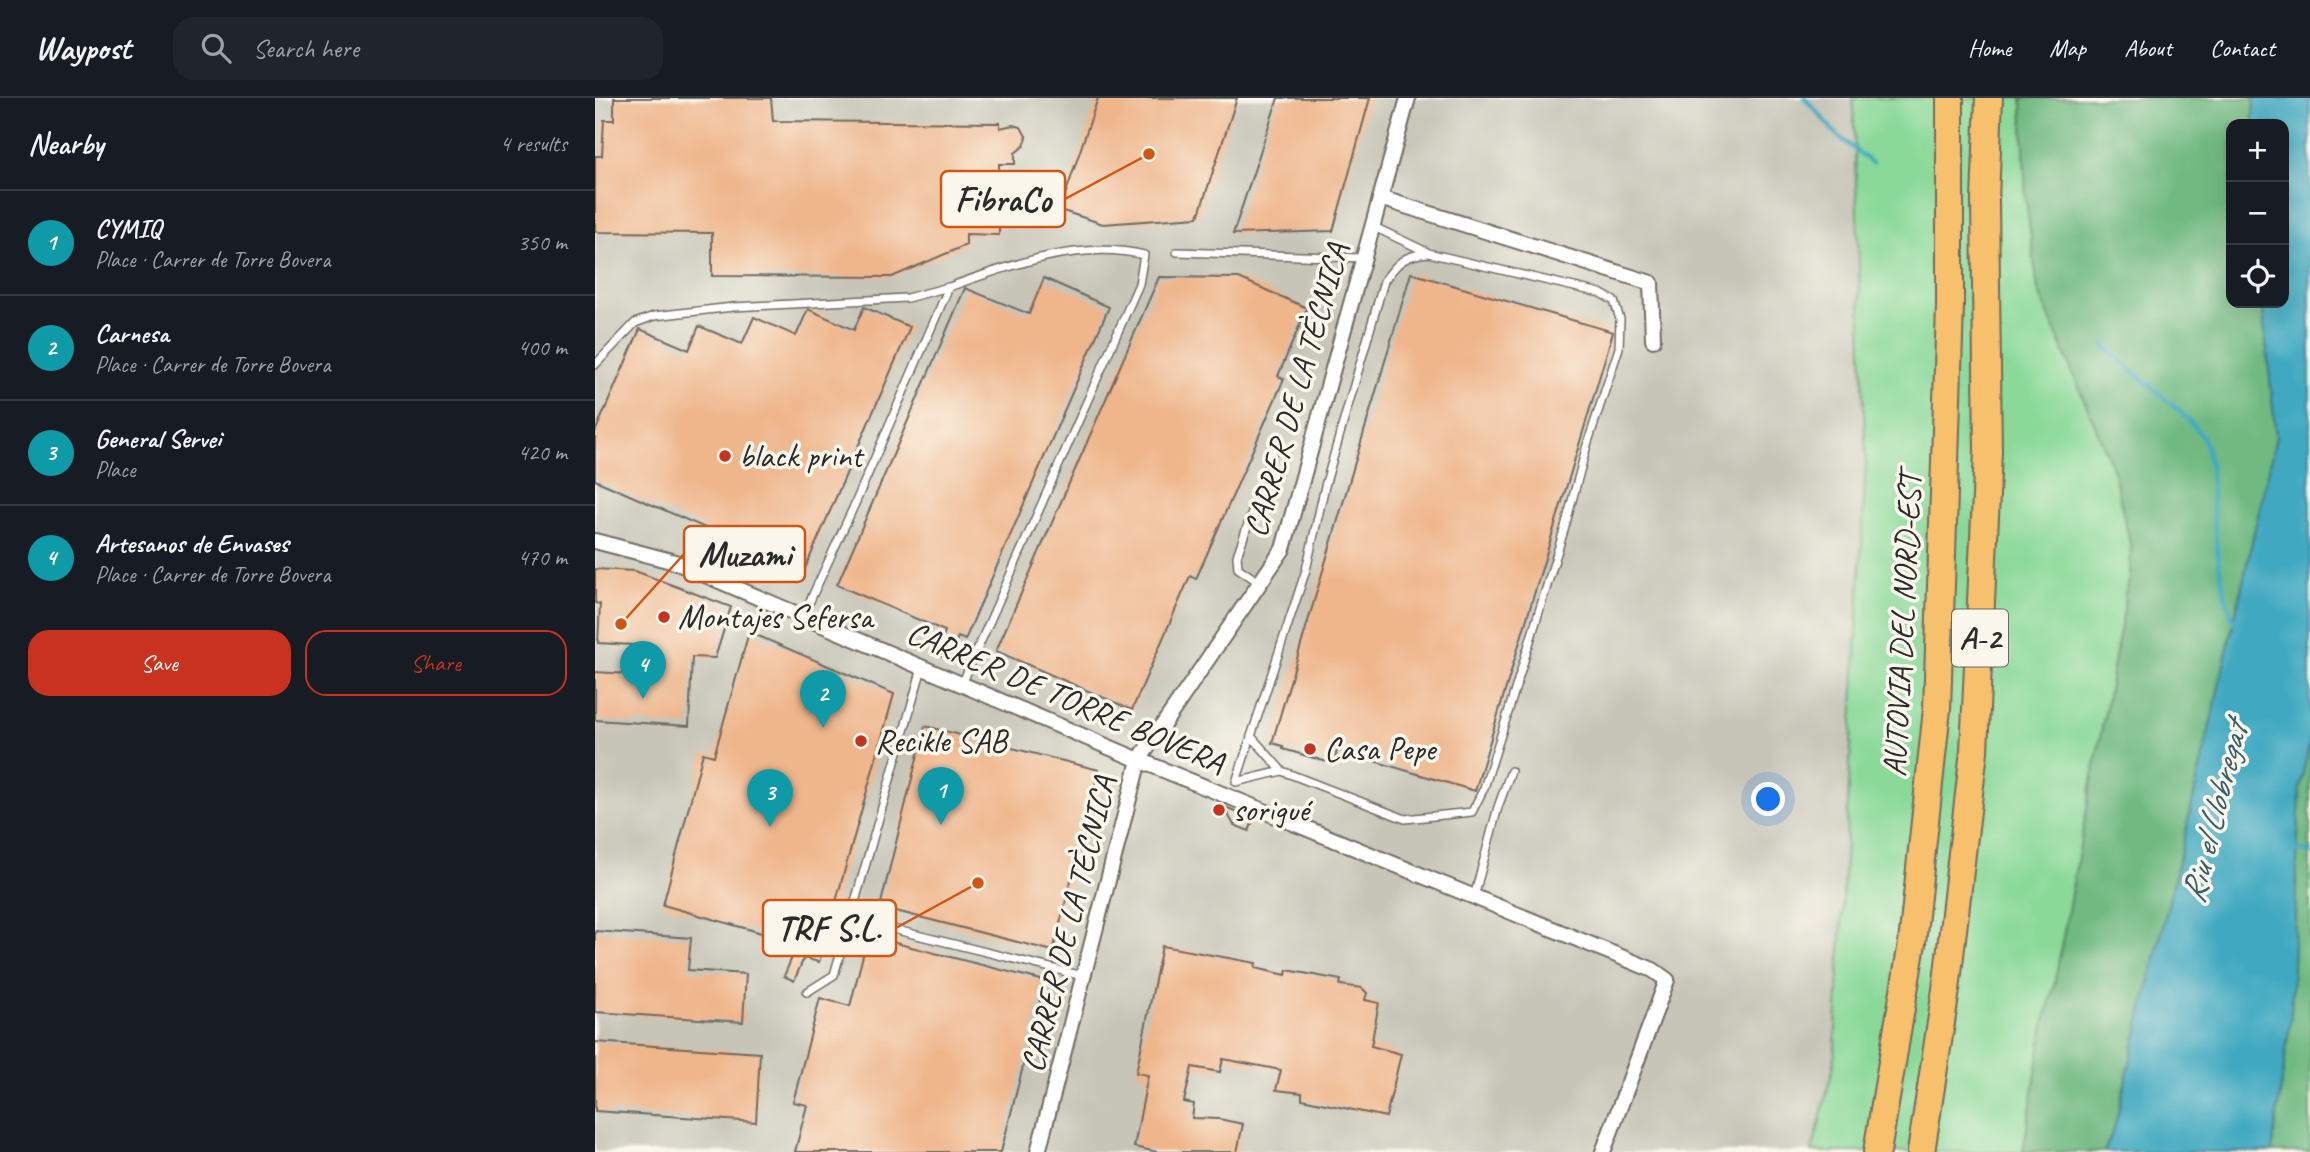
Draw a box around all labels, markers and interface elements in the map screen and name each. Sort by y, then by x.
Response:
search box [173,17,663,80]
text: Waypost [35,27,131,69]
icon: search [197,29,235,67]
text: Search here [253,32,359,65]
text: Home [1968,33,2011,63]
text: Map [2049,33,2086,63]
text: About [2124,33,2172,63]
text: Contact [2210,33,2275,63]
map controls [2226,119,2289,308]
button: + [2226,119,2289,182]
text: Nearby [28,125,104,163]
text: 4 results [500,129,567,158]
callout: FibraCo [941,171,1065,227]
text: FibraCo [955,177,1053,222]
button: − [2226,182,2289,245]
text: CYMIQ [95,212,161,245]
text: 1 [46,228,56,257]
text: 350 m [518,228,567,257]
street label: CARRER DE LA TÈCNICA [1234,237,1358,541]
text: Place · Carrer de Torre Bovera [95,245,330,274]
button: locate [2226,245,2289,308]
text: Carnesa [95,317,169,350]
text: 2 [46,333,56,362]
text: 400 m [518,333,567,362]
text: Place · Carrer de Torre Bovera [95,350,330,379]
text: General Servei [95,422,221,455]
place label: black print [739,435,865,477]
text: 3 [46,438,56,467]
text: 420 m [518,438,567,467]
marker: black print [717,448,733,464]
text: Place [95,455,135,484]
street label: AUTOVIA DEL NORD-EST [1873,464,1931,778]
callout: Muzami [684,526,805,582]
text: Artesanos de Envases [95,527,289,560]
text: Muzami [699,532,797,577]
text: 4 [46,543,56,572]
text: 470 m [518,543,567,572]
text: Place · Carrer de Torre Bovera [95,560,330,589]
place label: Montajes Sefersa [678,596,875,638]
marker: Montajes Sefersa [656,609,672,625]
road number: A-2 [1952,610,2008,666]
street label: CARRER DE TORRE BOVERA [901,611,1233,784]
button: Save [28,630,291,696]
button: Share [305,630,567,696]
pin: 4 [620,641,666,699]
pin: 2 [800,670,846,728]
water label: Riu el Llobregat [2170,710,2260,907]
place label: Recikle SAB [875,720,1009,762]
place label: Casa Pepe [1324,728,1438,770]
marker: Recikle SAB [853,733,869,749]
marker: Casa Pepe [1302,741,1318,757]
pin: 1 [918,767,964,825]
pin: 3 [747,769,793,827]
street label: CARRER DE LA TÈCNICA [1011,771,1125,1076]
your location [1751,782,1785,816]
place label: sorigué [1233,789,1314,831]
marker: sorigué [1211,802,1227,818]
callout: TRF S.L. [763,900,896,956]
text: TRF S.L. [777,906,882,951]

